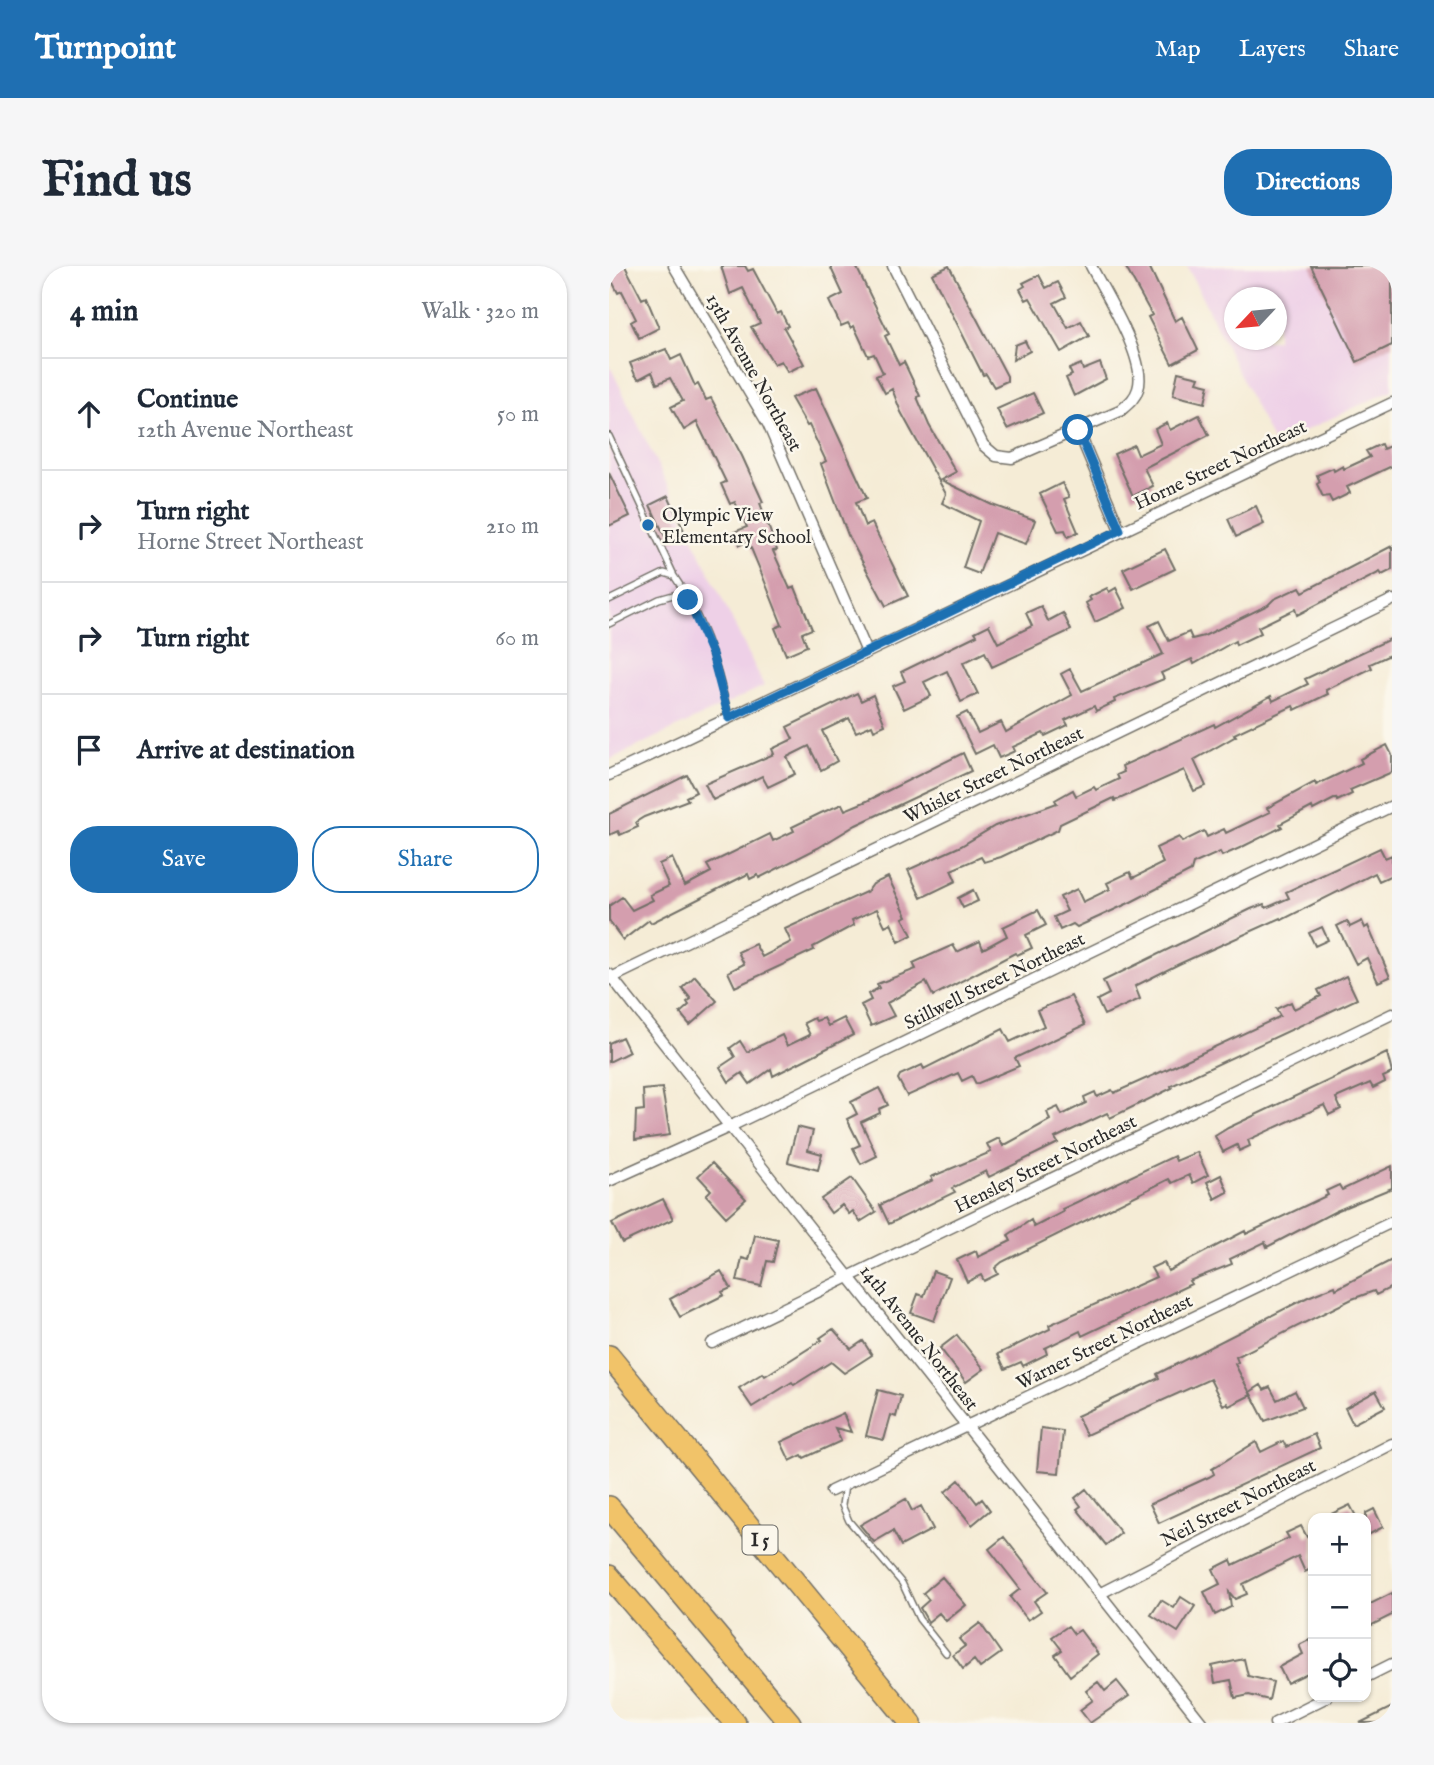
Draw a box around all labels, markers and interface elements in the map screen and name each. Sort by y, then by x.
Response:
text: Turnpoint [35,28,176,70]
text: Map [1155,34,1201,65]
text: Layers [1239,34,1306,65]
text: Share [1344,34,1399,65]
button: Directions [1224,149,1392,216]
text: Find us [42,151,192,213]
north arrow [1224,287,1287,350]
street label: 13th Avenue Northeast [700,290,807,457]
text: 4 min [70,293,138,331]
text: Walk · 320 m [421,297,539,326]
text: Continue [137,383,238,416]
icon: ahead [70,395,108,433]
text: 50 m [497,400,539,429]
route start [1062,414,1093,445]
street label: Horne Street Northeast [1131,415,1311,516]
text: 12th Avenue Northeast [137,416,353,445]
text: Turn right [137,495,250,528]
place label: Olympic View Elementary School [662,504,812,550]
icon: right [70,507,108,545]
text: 210 m [486,512,539,541]
marker: Olympic View Elementary School [640,517,656,533]
text: Horne Street Northeast [137,528,364,557]
route end [672,584,703,615]
icon: right [70,619,108,657]
text: Turn right [137,622,250,655]
text: 60 m [495,624,539,653]
street label: Whisler Street Northeast [900,722,1088,830]
icon: arrive [70,731,108,769]
text: Arrive at destination [137,734,355,767]
button: Save [70,826,298,893]
button: Share [312,826,539,893]
street label: Stillwell Street Northeast [901,927,1090,1036]
street label: Hensley Street Northeast [951,1110,1141,1219]
street label: 14th Avenue Northeast [854,1260,983,1417]
street label: Warner Street Northeast [1013,1289,1197,1396]
street label: Neil Street Northeast [1158,1454,1321,1553]
map controls [1308,1513,1371,1702]
button: + [1308,1513,1371,1576]
road number: I 5 [743,1526,777,1554]
button: − [1308,1576,1371,1639]
button: locate [1308,1639,1371,1702]

